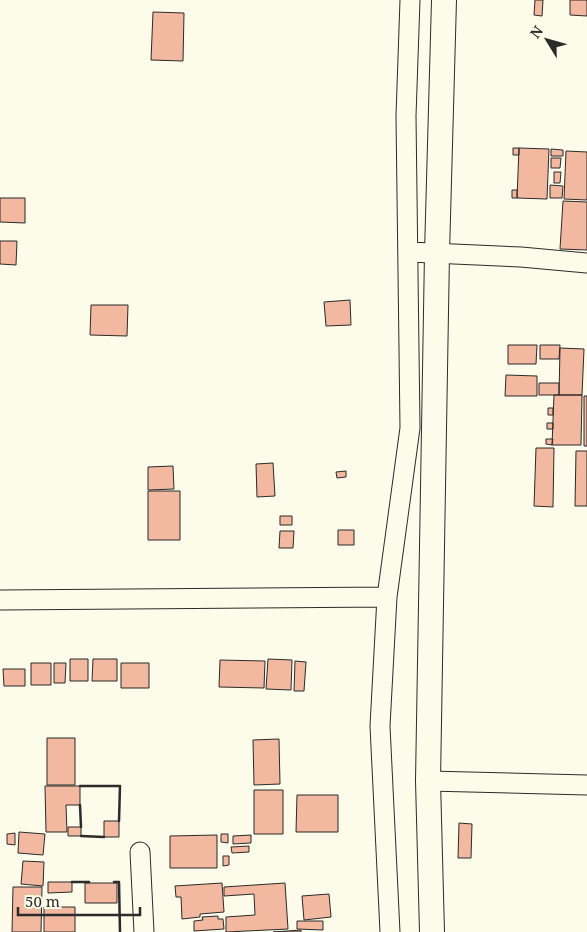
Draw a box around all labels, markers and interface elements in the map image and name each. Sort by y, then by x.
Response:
north arrow [522,15,572,65]
text: N [525,22,547,42]
scale bar [18,884,140,916]
text: 50 m [25,891,60,911]

